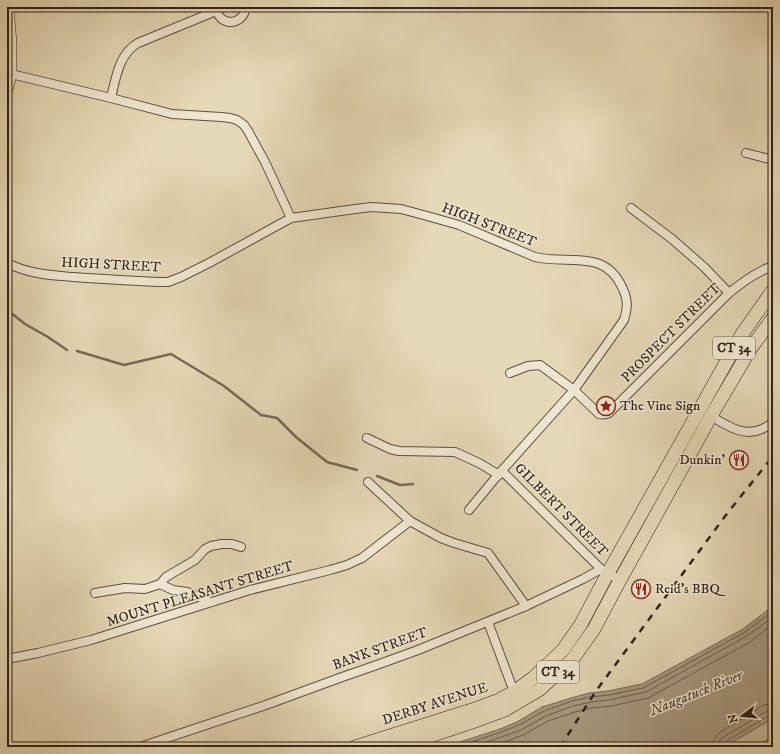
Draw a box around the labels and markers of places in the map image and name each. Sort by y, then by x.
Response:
place icon: The Vine Sign [595,395,617,417]
place label: The Vine Sign [620,397,701,415]
restaurant icon: Dunkin' [728,449,750,471]
place label: Dunkin' [679,451,725,469]
restaurant icon: Reid's BBQ [630,578,652,600]
place label: Reid's BBQ [655,580,726,598]

